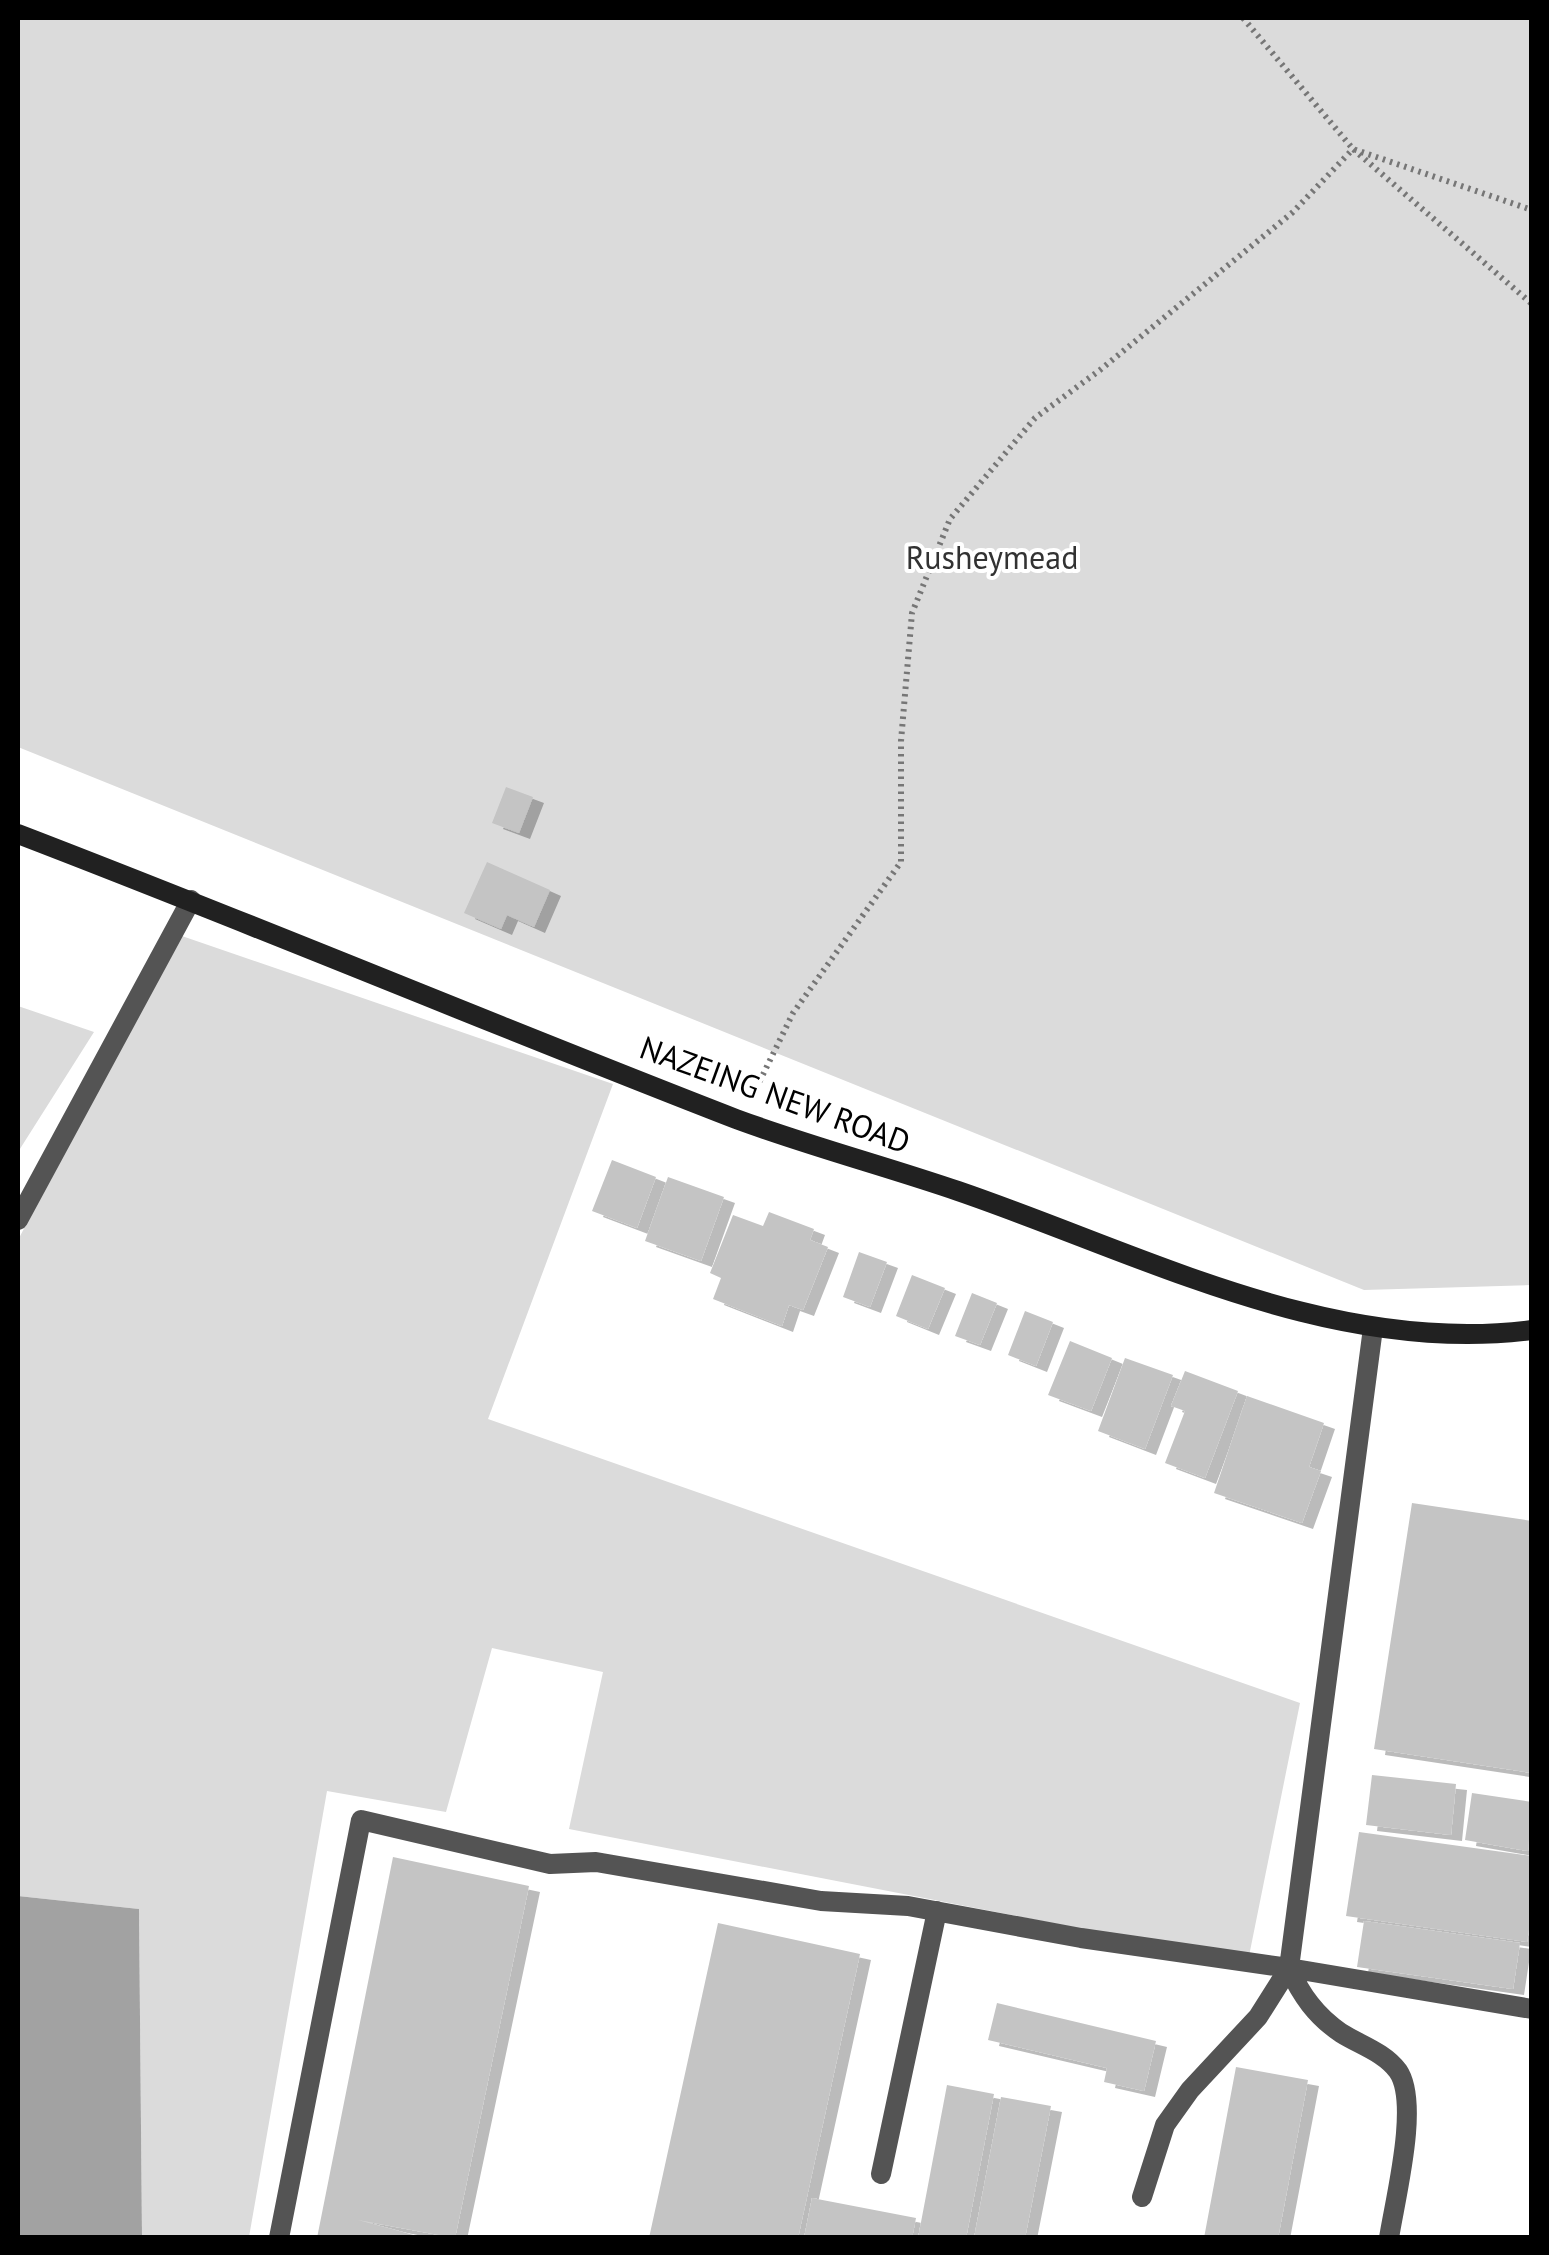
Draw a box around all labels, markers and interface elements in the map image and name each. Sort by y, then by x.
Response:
park label: Rusheymead [906,536,1078,578]
street label: NAZEING NEW ROAD [634,1026,916,1162]

